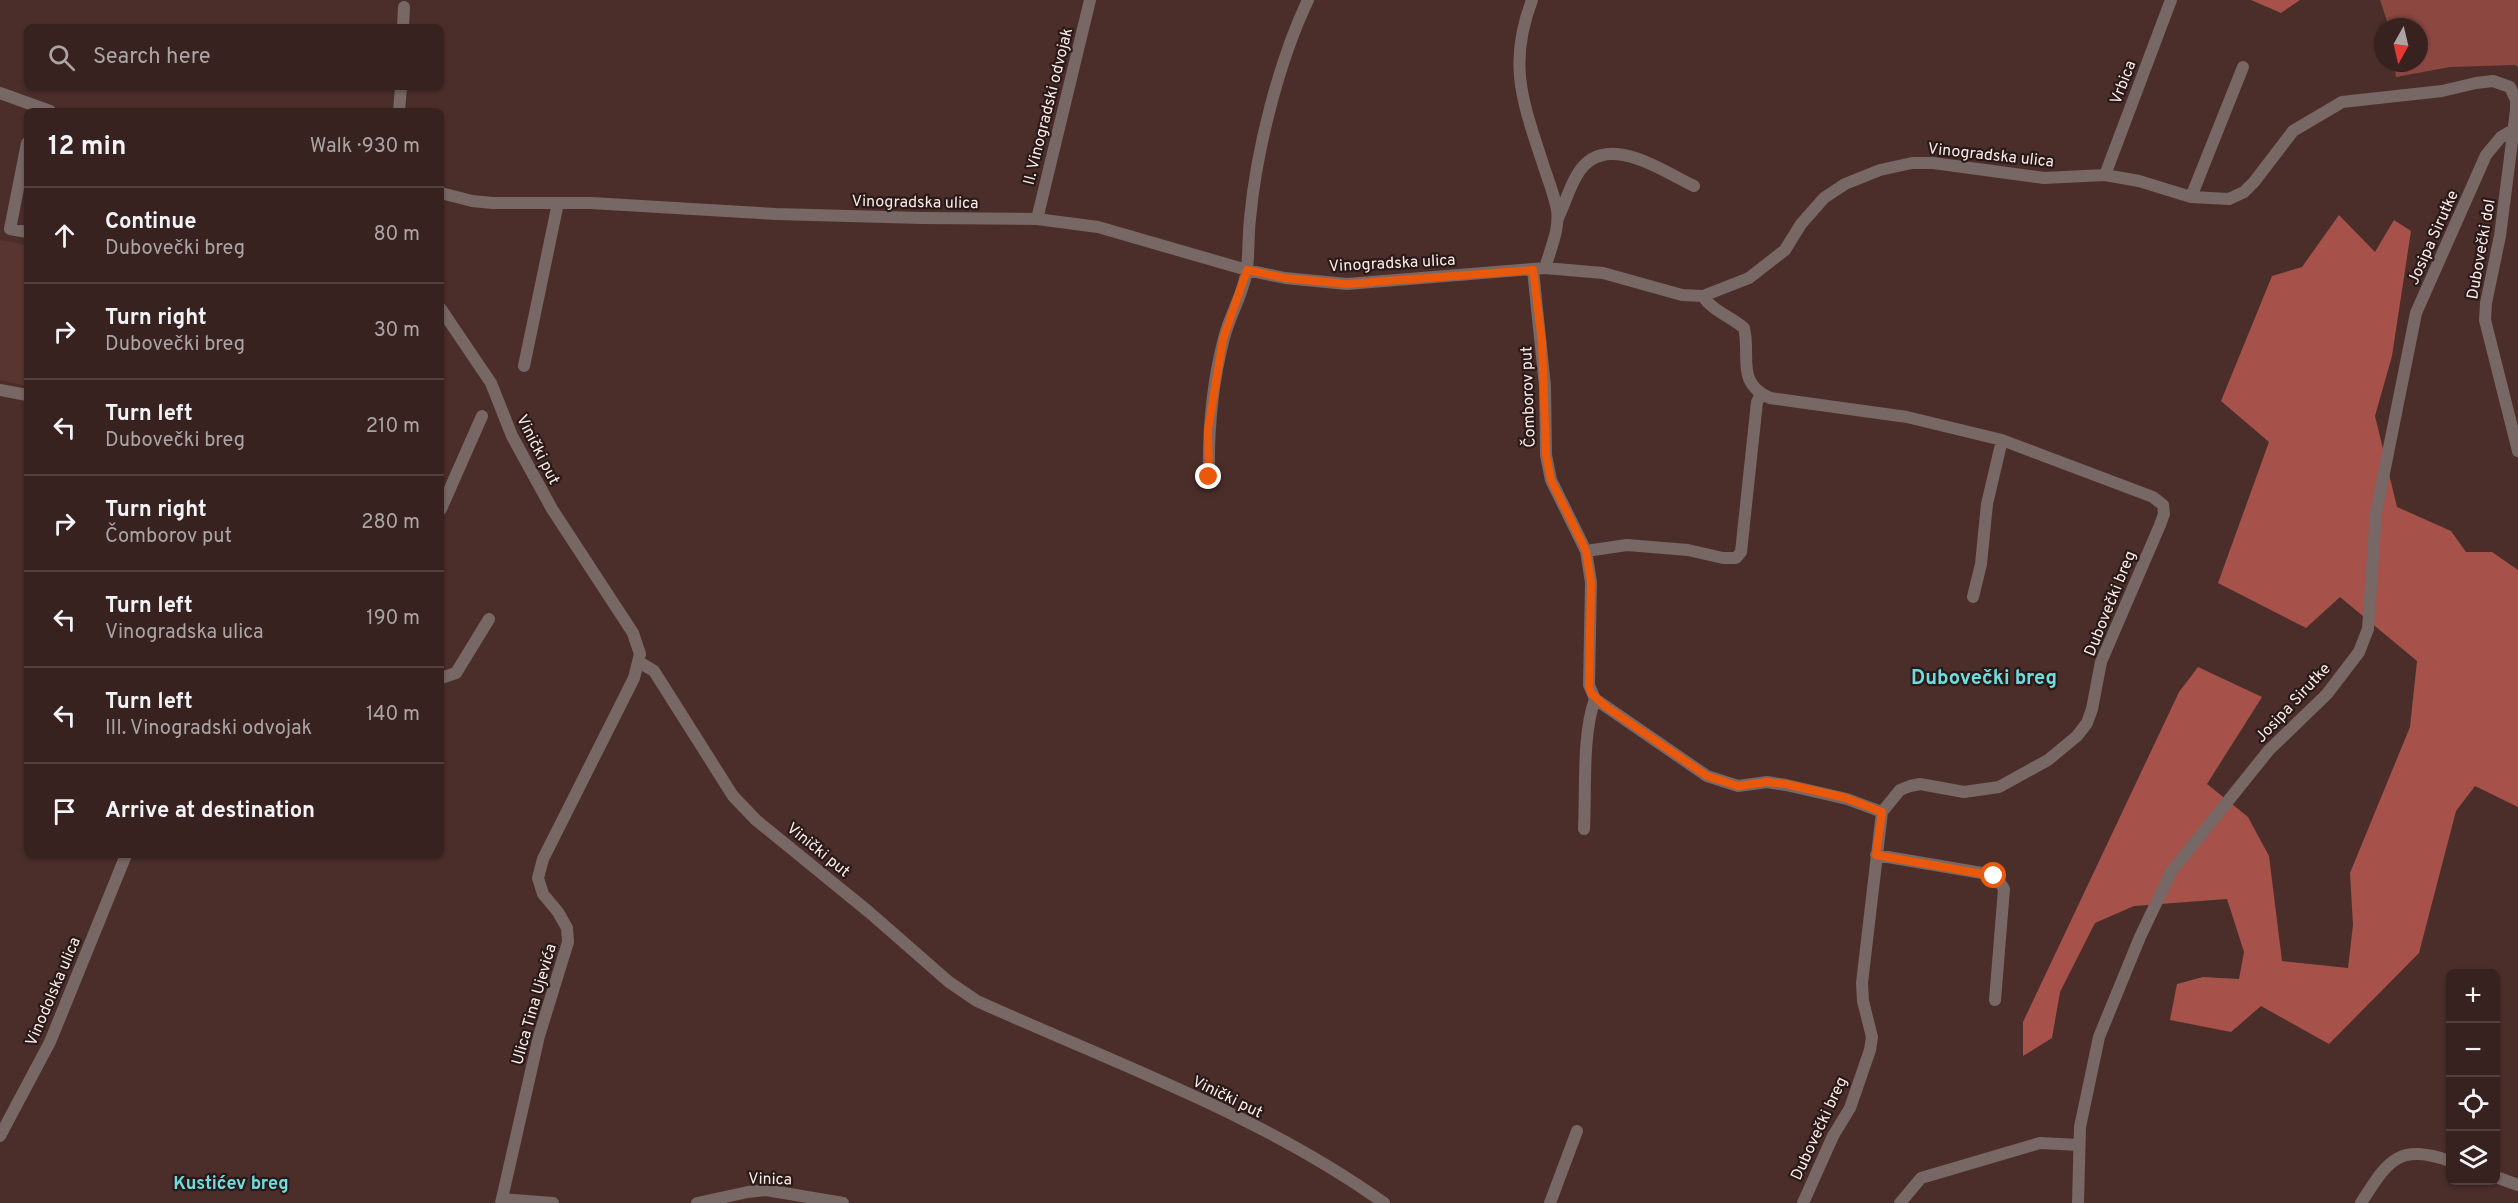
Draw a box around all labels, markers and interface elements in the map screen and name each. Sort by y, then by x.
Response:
north arrow [2374,18,2428,72]
search box [24,24,444,90]
street label: II. Vinogradski odvojak [1020,26,1078,187]
icon: search [45,41,78,74]
text: Search here [93,44,211,71]
street label: Vrbica [2106,58,2141,107]
text: 12 min [48,131,126,164]
text: Walk · 930 m [310,134,420,160]
street label: Vinogradska ulica [1927,139,2055,173]
street label: Josipa Sirutke [2404,187,2464,288]
street label: Vinogradska ulica [851,192,979,214]
street label: Dubovečki dol [2463,198,2501,301]
text: Continue [105,209,196,236]
icon: ahead [48,219,81,252]
text: 80 m [374,222,420,248]
text: Dubovečki breg [105,236,245,262]
street label: Vinogradska ulica [1328,251,1456,277]
text: Turn right [105,305,207,332]
icon: right [48,315,81,348]
text: 30 m [374,318,420,344]
text: Dubovečki breg [105,332,245,358]
street label: Čomborov put [1515,346,1541,448]
text: Turn left [105,401,193,428]
icon: left [48,411,81,444]
street label: Vinički put [511,412,563,488]
text: 210 m [366,414,420,440]
text: Dubovečki breg [105,428,245,454]
route end [1195,463,1221,489]
text: Turn right [105,497,207,524]
icon: right [48,507,81,540]
text: 280 m [361,510,420,536]
text: Čomborov put [105,524,232,550]
street label: Dubovečki breg [2081,548,2141,659]
text: Turn left [105,593,193,620]
icon: left [48,603,81,636]
text: 190 m [366,606,420,632]
text: Vinogradska ulica [105,620,264,646]
street label: Josipa Sirutke [2252,659,2335,747]
district label: Dubovečki breg [1911,666,2057,692]
text: Turn left [105,689,193,716]
icon: left [48,699,81,732]
text: 140 m [366,702,420,728]
text: III. Vinogradski odvojak [105,716,312,742]
icon: arrive [48,795,81,828]
text: Arrive at destination [105,798,315,825]
street label: Vinički put [782,819,854,882]
route start [1980,862,2006,888]
street label: Vinodolska ulica [22,934,86,1049]
street label: Ulica Tina Ujevića [508,942,562,1067]
map controls [2446,969,2500,1185]
button: + [2446,969,2500,1023]
button: − [2446,1023,2500,1077]
street label: Vinički put [1189,1072,1266,1123]
street label: Dubovečki breg [1787,1074,1853,1184]
button: locate [2446,1077,2500,1131]
button: layers [2446,1131,2500,1185]
street label: Vinica [748,1170,792,1190]
district label: Kustićev breg [173,1173,289,1196]

